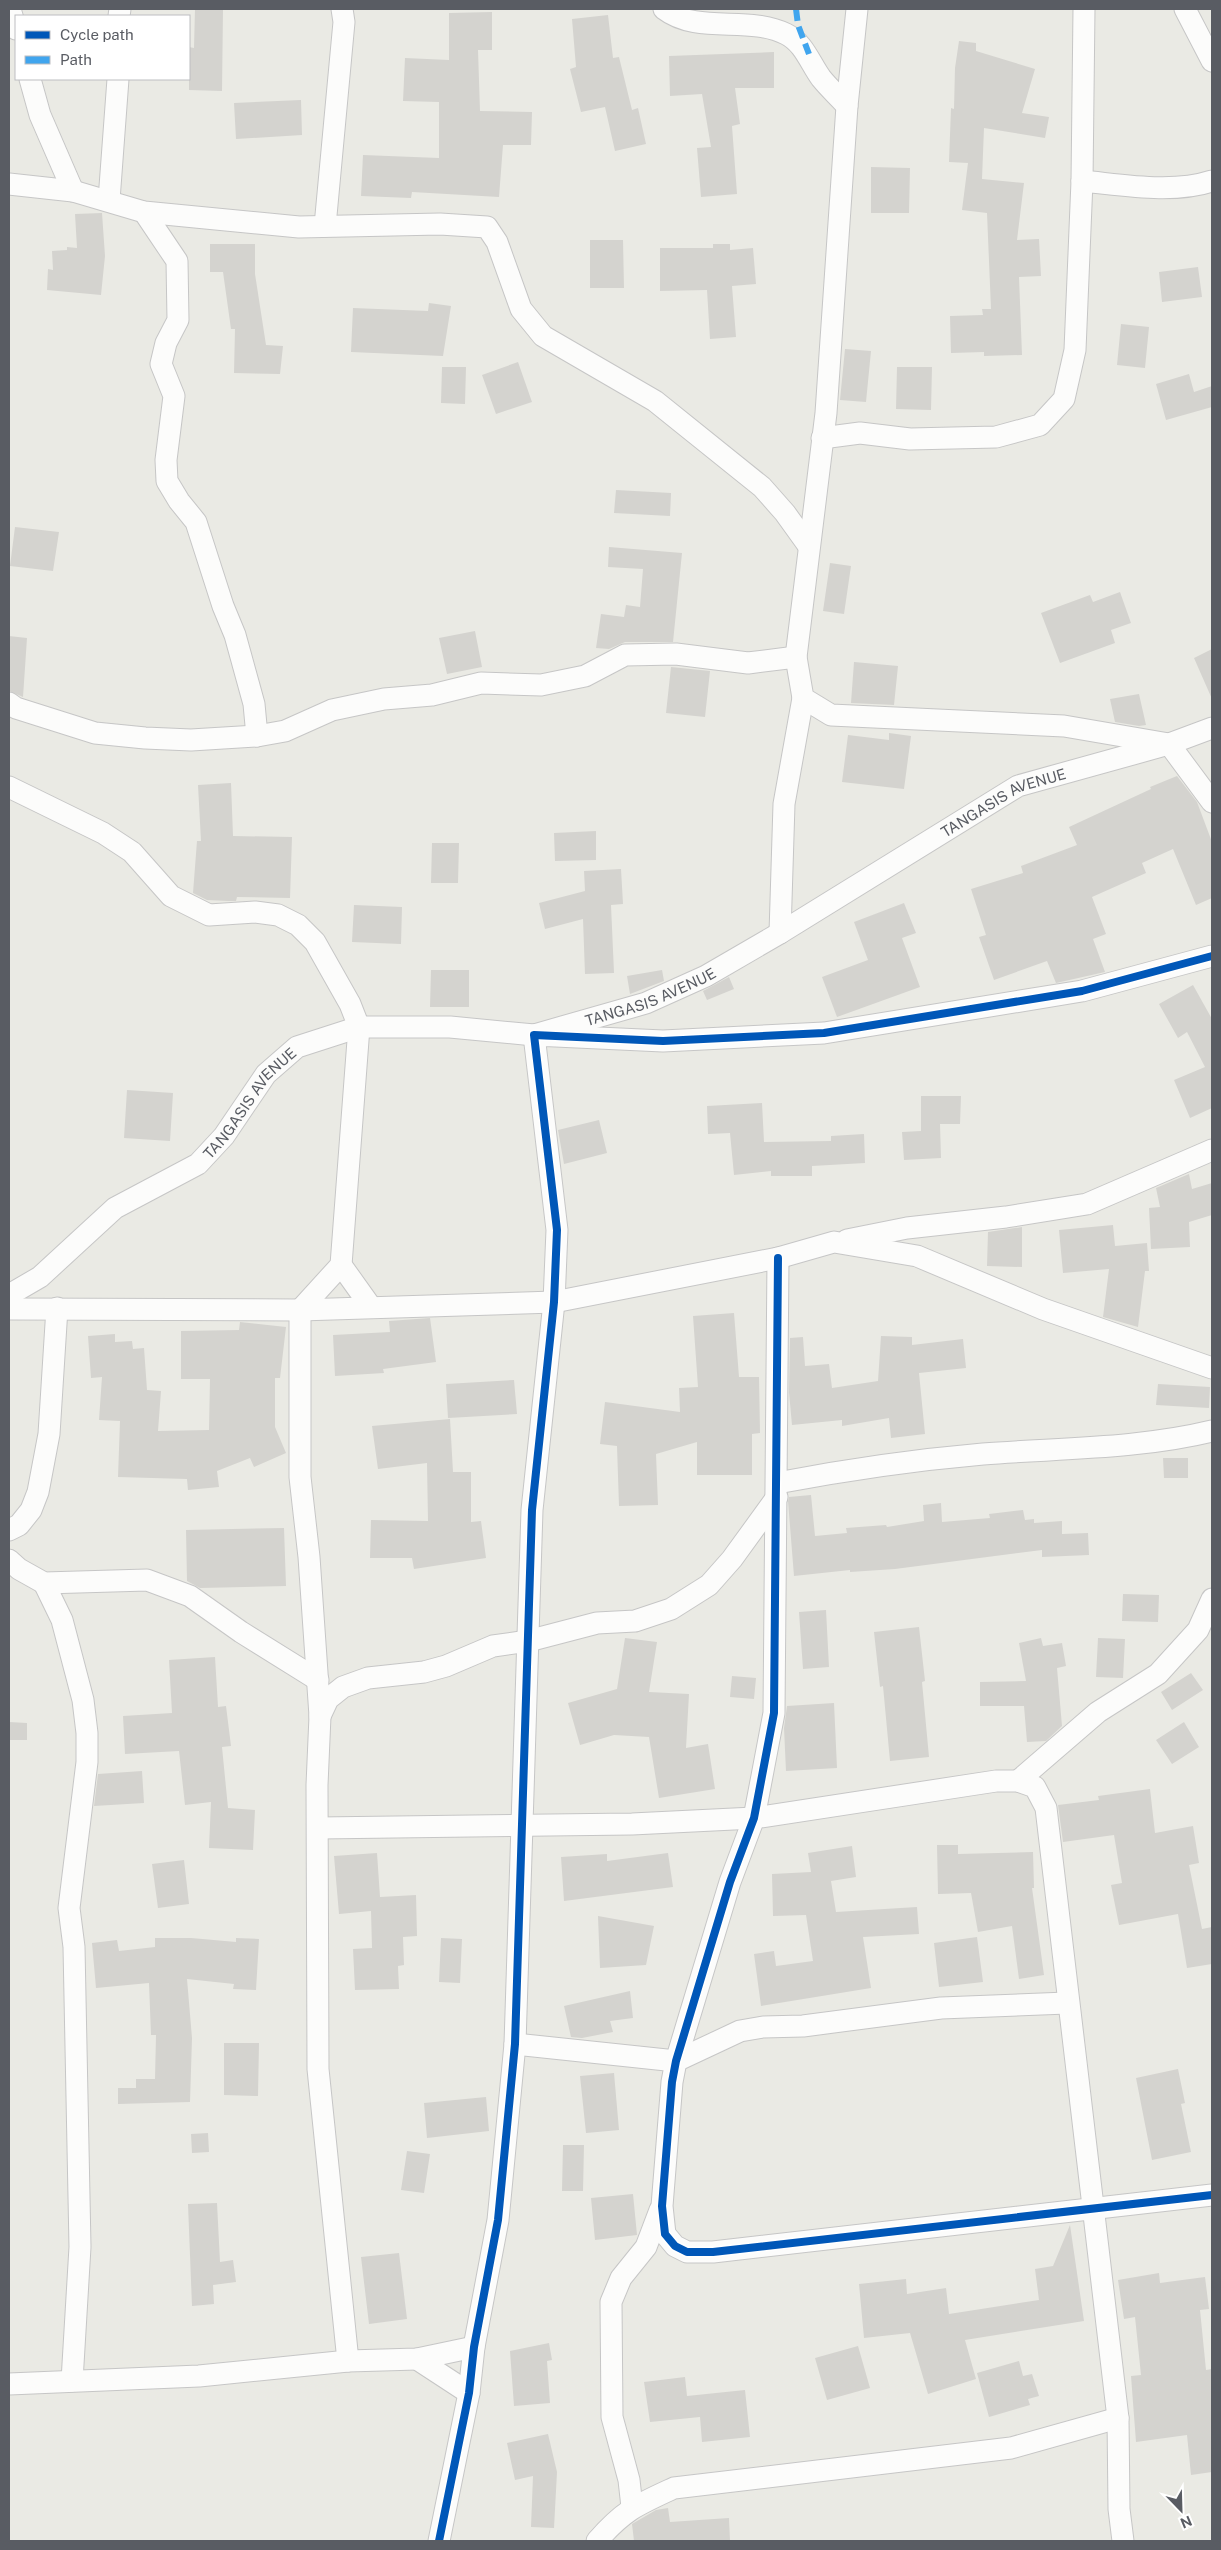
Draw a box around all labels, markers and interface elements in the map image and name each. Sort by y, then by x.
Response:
legend [15,15,190,80]
text: Cycle path [60,26,134,43]
text: Path [60,51,92,68]
street label: TANGASIS AVENUE [938,765,1068,840]
street label: TANGASIS AVENUE [583,964,719,1029]
street label: TANGASIS AVENUE [199,1044,299,1162]
north arrow [1156,2485,1206,2535]
text: N [1178,2512,1194,2531]

